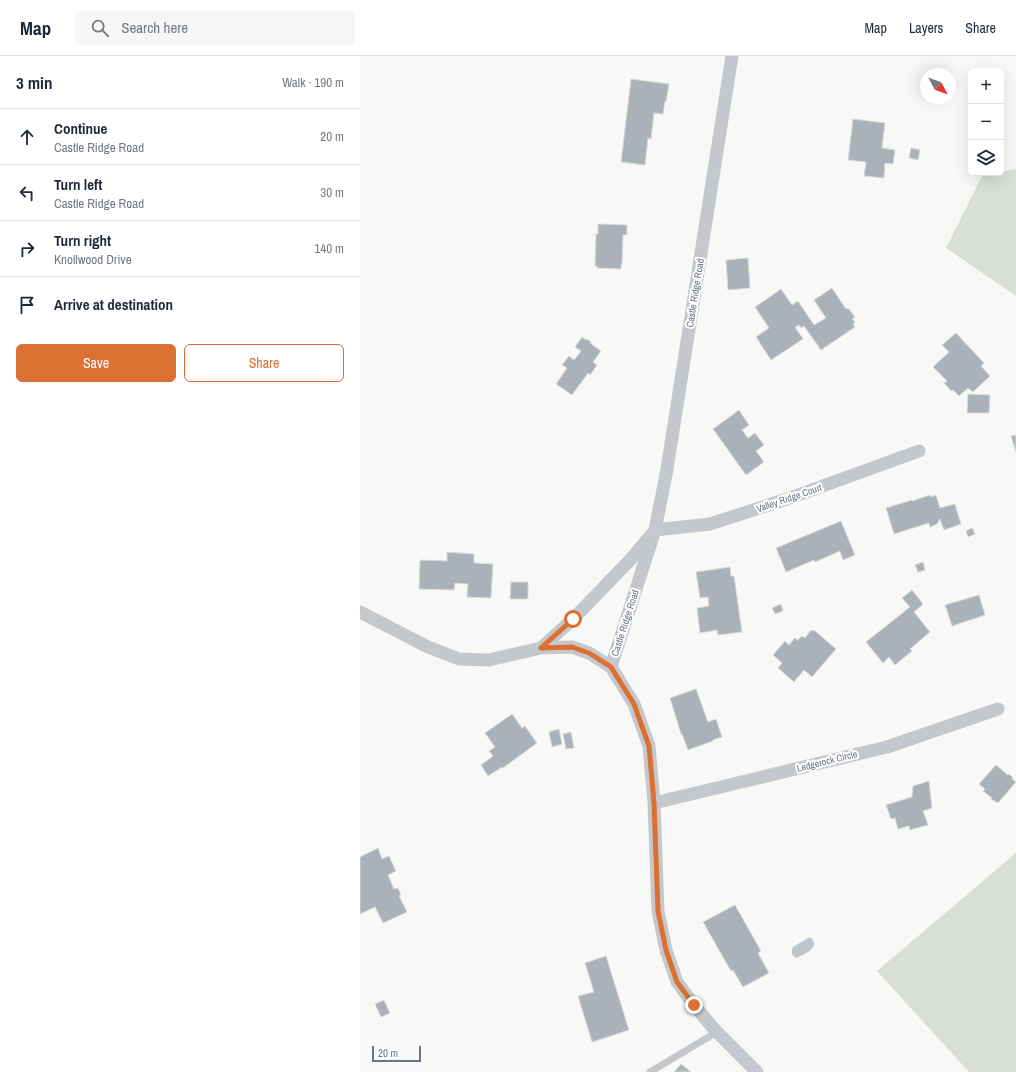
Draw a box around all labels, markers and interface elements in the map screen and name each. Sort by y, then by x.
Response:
search box [75,10,355,46]
text: Map [20,15,51,41]
icon: search [89,17,111,39]
text: Search here [121,17,188,38]
text: Map [865,19,887,37]
text: Layers [909,19,943,37]
text: Share [965,19,996,37]
north arrow [920,68,956,104]
map controls [968,68,1004,176]
button: + [968,68,1004,104]
text: 3 min [16,71,52,94]
text: Walk · 190 m [282,74,344,91]
button: − [968,104,1004,140]
text: Continue [54,118,107,139]
icon: ahead [16,126,38,148]
text: 20 m [320,128,344,145]
text: Castle Ridge Road [54,139,144,156]
button: layers [968,140,1004,176]
text: Turn left [54,174,102,195]
icon: left [16,182,38,204]
text: 30 m [320,184,344,201]
text: Castle Ridge Road [54,195,144,212]
text: Turn right [54,230,111,251]
icon: right [16,238,38,260]
text: 140 m [314,240,344,257]
text: Knollwood Drive [54,251,132,268]
street label: Castle Ridge Road [683,258,707,328]
icon: arrive [16,294,38,316]
text: Arrive at destination [54,294,173,315]
button: Save [16,344,176,382]
button: Share [184,344,344,382]
street label: Valley Ridge Court [755,481,824,515]
street label: Castle Ridge Road [608,588,642,658]
route start [564,610,582,628]
street label: Ledgerock Circle [795,747,859,775]
route end [685,996,703,1014]
scale bar [372,1044,421,1063]
text: 20 m [378,1046,398,1060]

